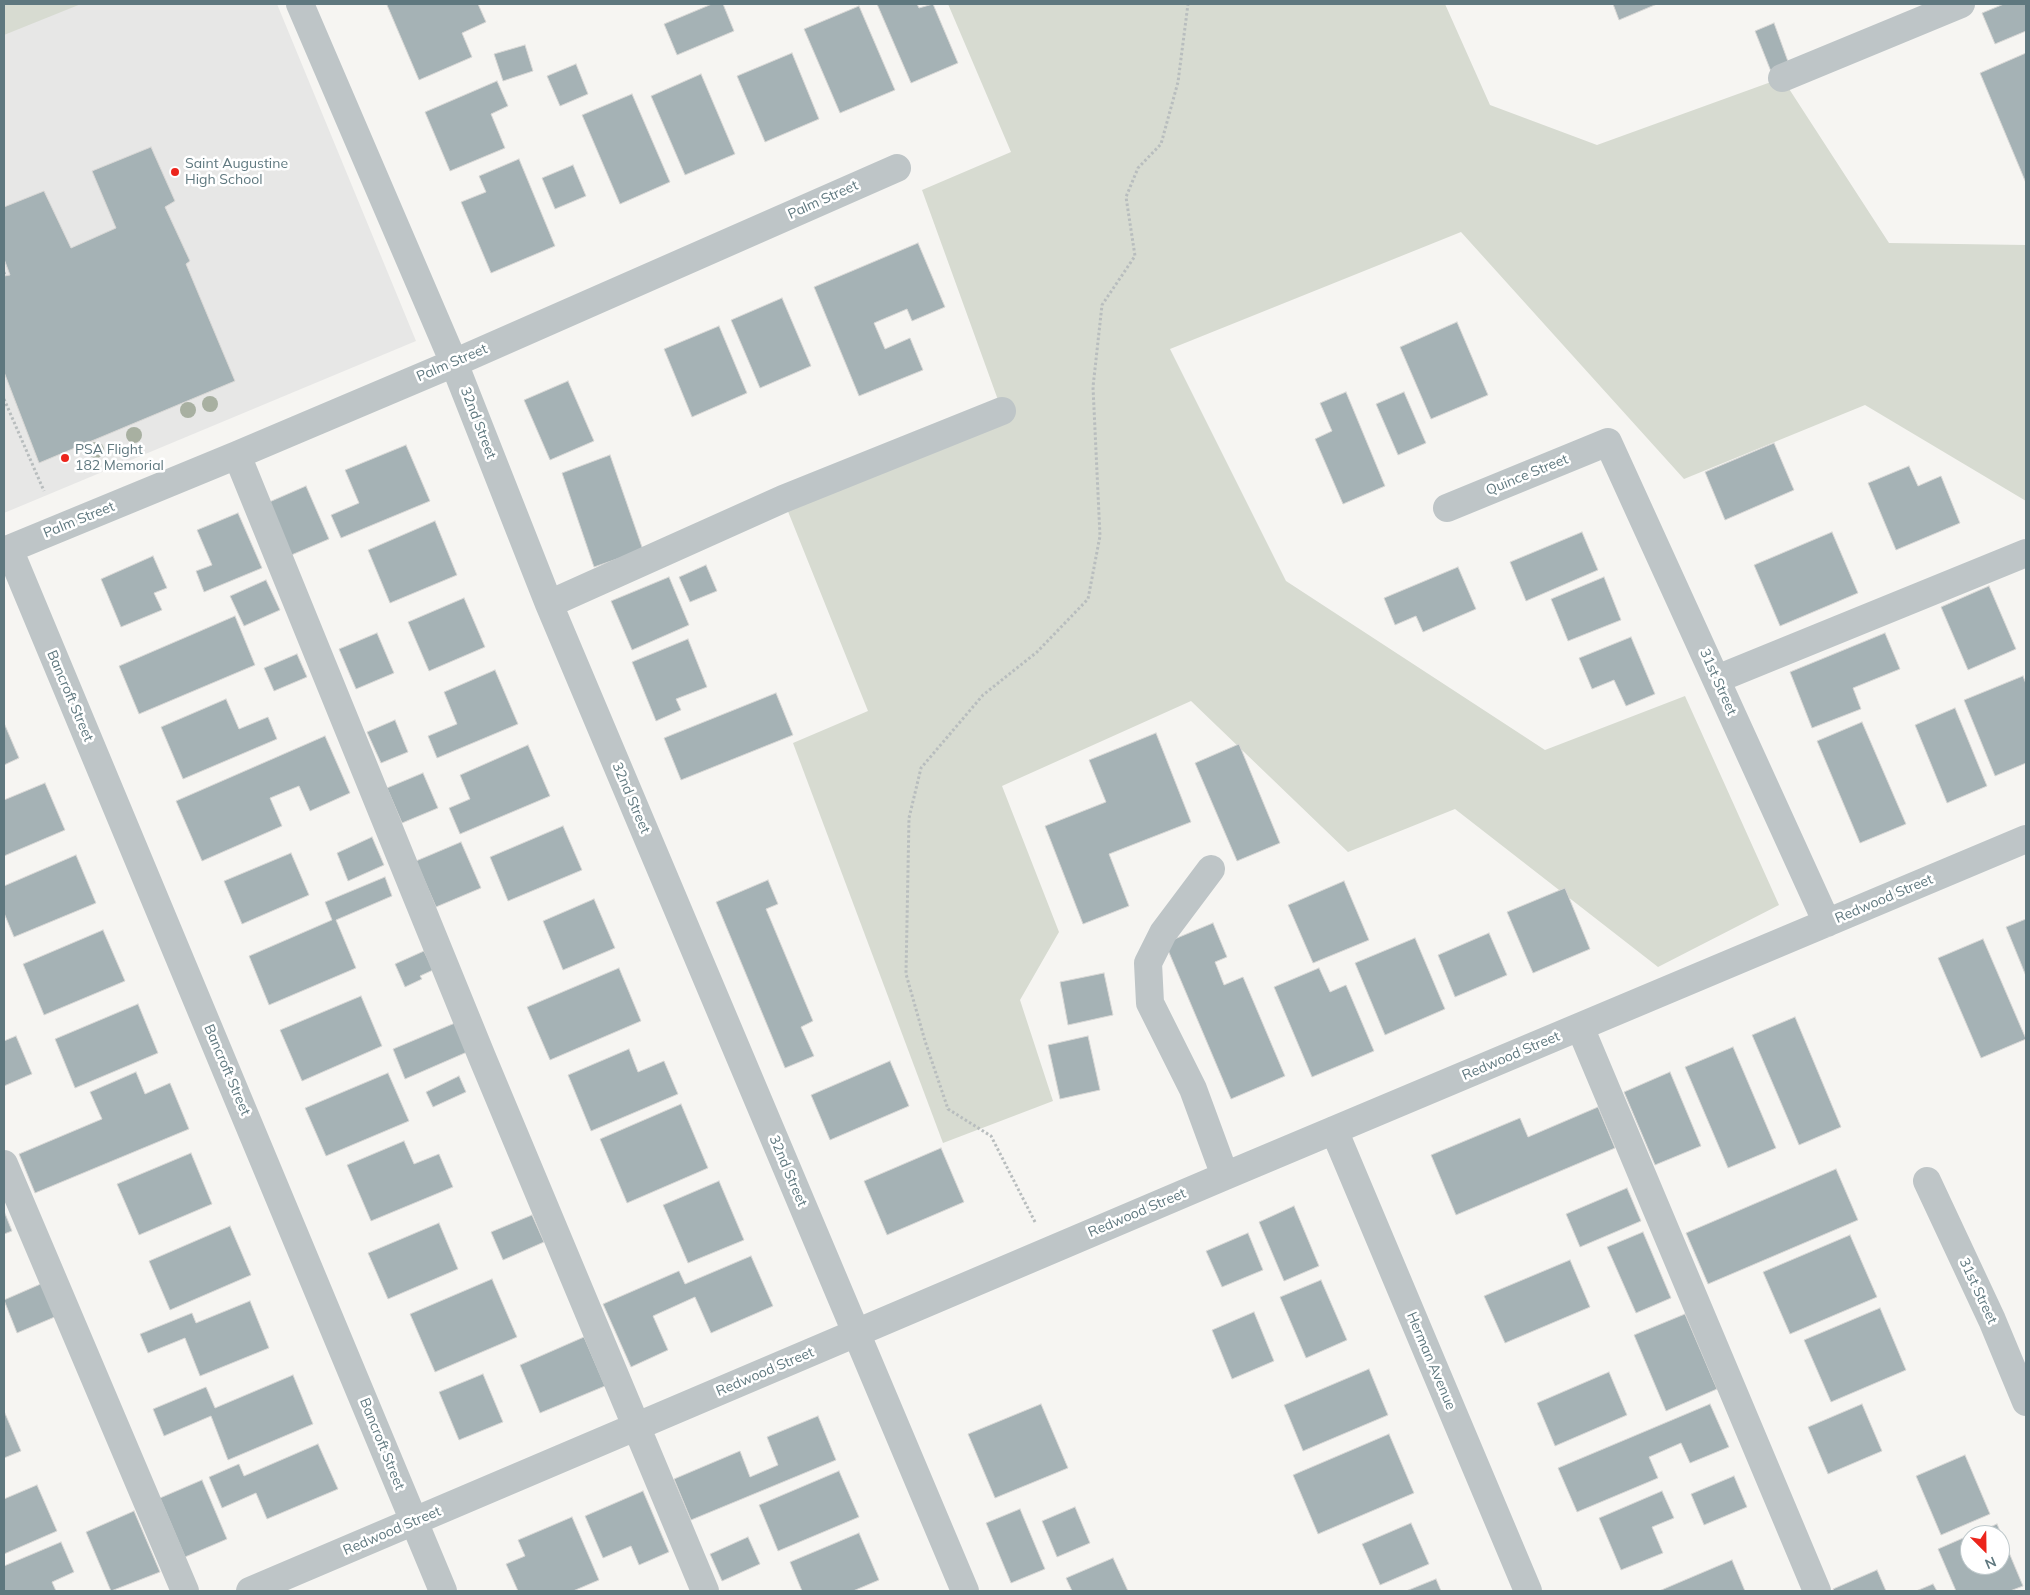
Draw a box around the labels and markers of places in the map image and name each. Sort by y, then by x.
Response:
place label: Saint Augustine High School [185,156,288,188]
marker: Saint Augustine High School [169,166,181,178]
place label: PSA Flight 182 Memorial [75,442,164,474]
marker: PSA Flight 182 Memorial [59,452,71,464]

